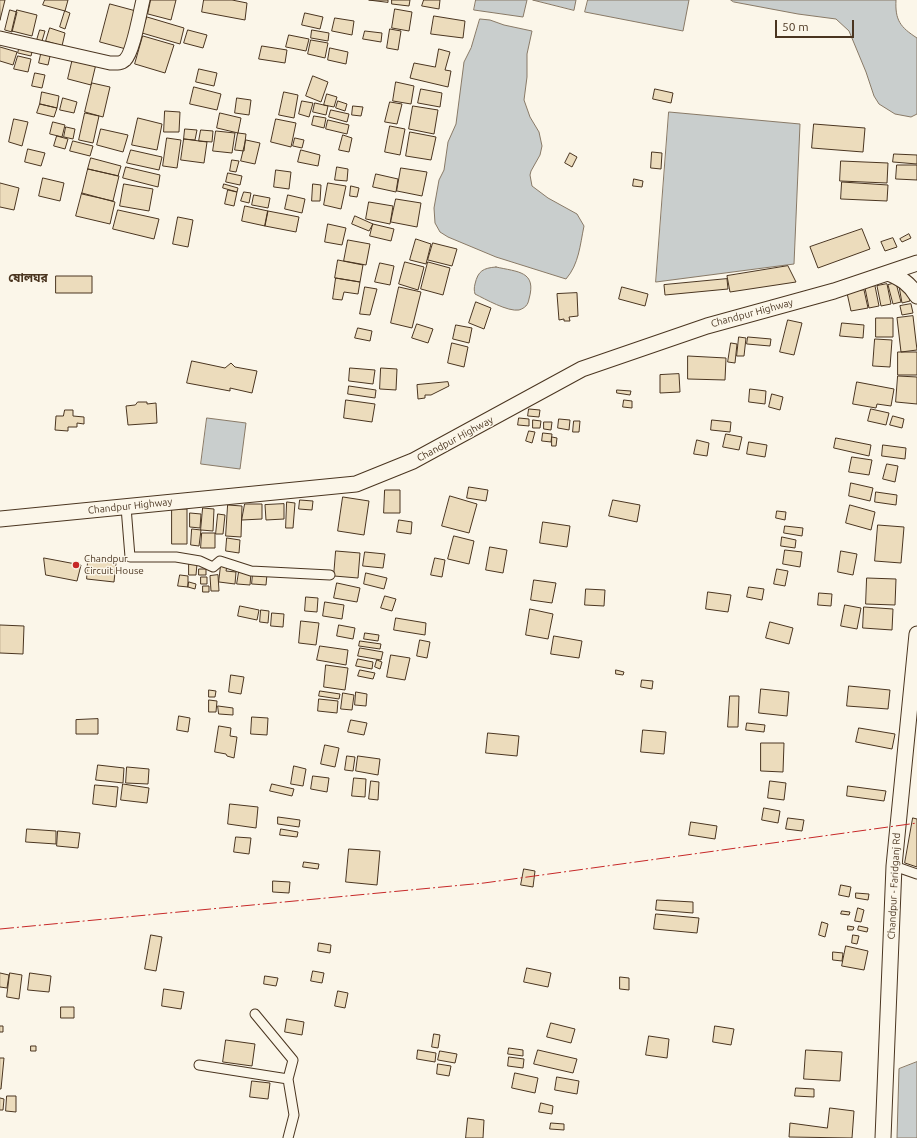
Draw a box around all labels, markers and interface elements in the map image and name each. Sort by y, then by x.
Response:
scale bar [777,12,856,38]
text: 50 m [782,20,809,33]
district label: ষোলঘর [8,271,48,285]
street label: Chandpur Highway [710,296,794,330]
street label: Chandpur Highway [415,414,495,464]
street label: Chandpur Highway [87,496,173,516]
place label: Chandpur Circuit House [84,553,144,576]
marker: Chandpur Circuit House [71,560,81,570]
street label: Chandpur - Faridganj Rd [885,832,903,940]

